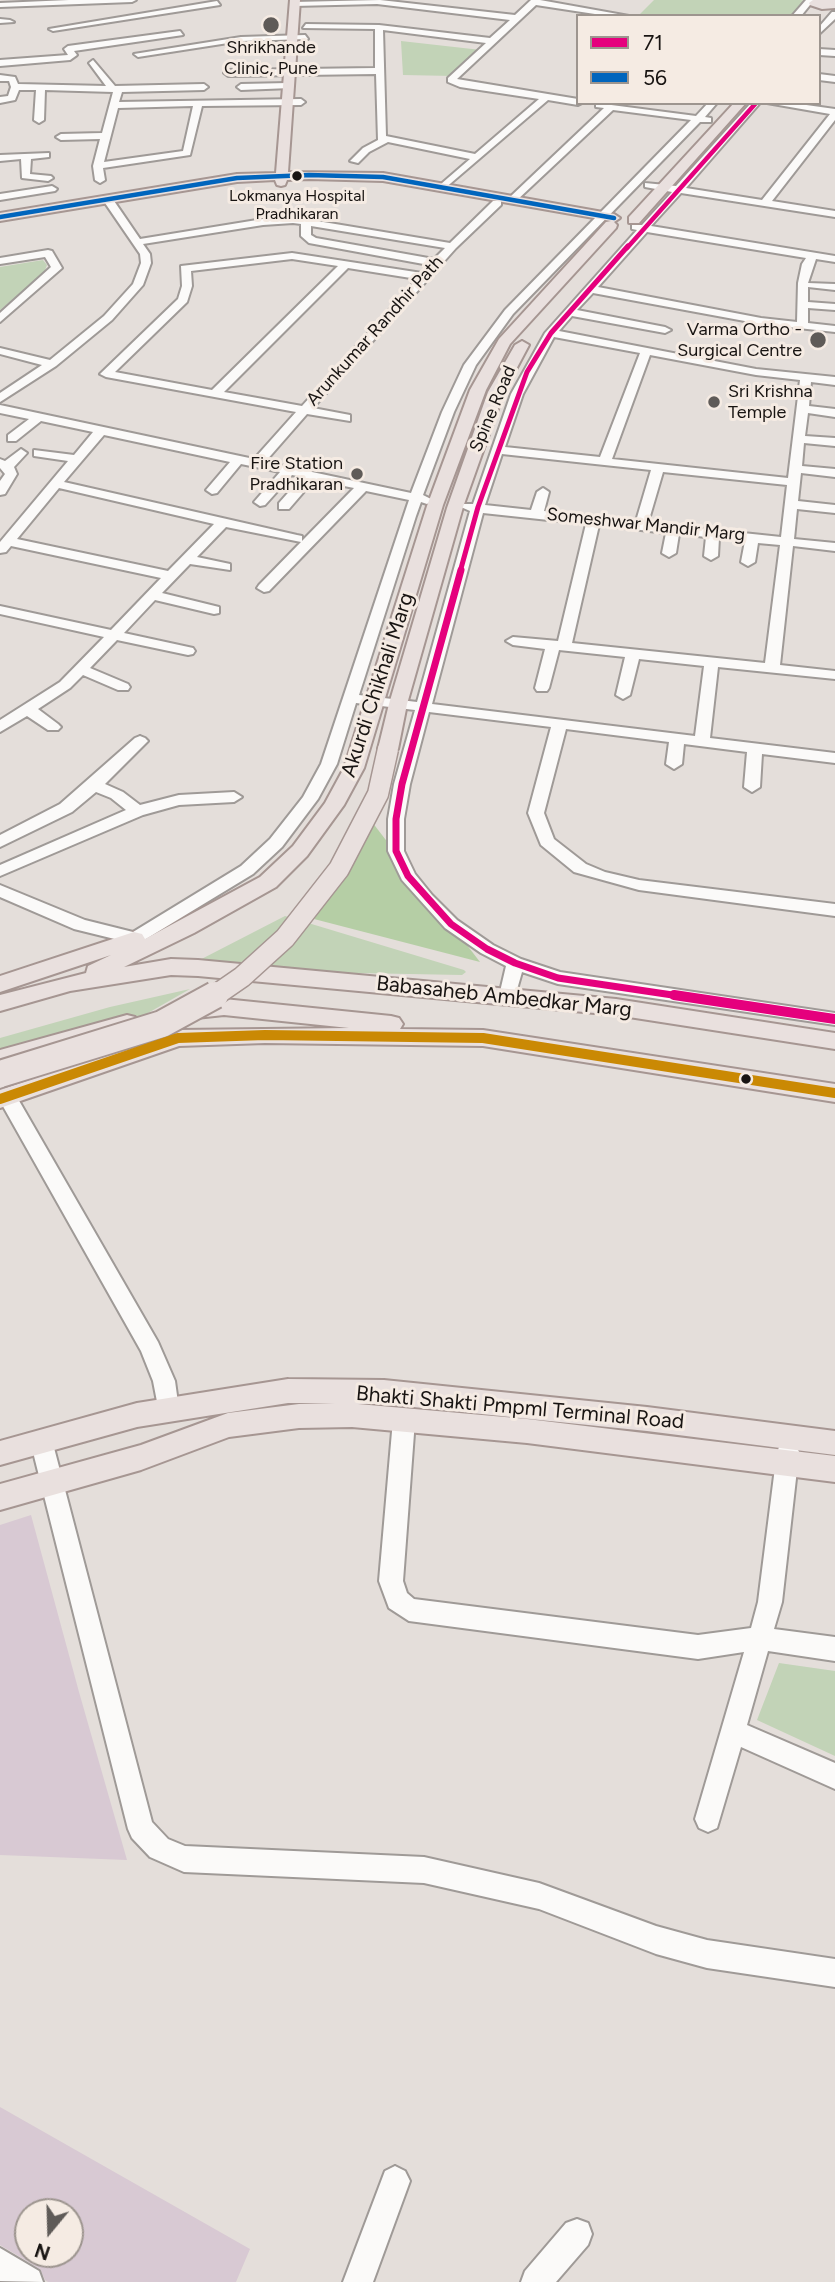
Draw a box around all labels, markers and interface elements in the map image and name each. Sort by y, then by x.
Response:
legend [576,14,821,105]
marker: Shrikhande Clinic, Pune [261,15,281,35]
text: 71 [643,30,663,55]
place label: Shrikhande Clinic, Pune [224,37,318,80]
text: 56 [643,65,667,90]
marker: Lokmanya Hospital Pradhikaran [290,169,304,183]
place label: Lokmanya Hospital Pradhikaran [229,186,365,224]
street label: Arunkumar Randhir Path [302,252,448,410]
place label: Varma Ortho - Surgical Centre [677,319,802,362]
marker: Varma Ortho - Surgical Centre [808,330,828,350]
street label: Spine Road [465,363,521,455]
place label: Sri Krishna Temple [728,381,813,424]
marker: Sri Krishna Temple [706,394,722,410]
place label: Fire Station Pradhikaran [250,453,343,496]
marker: Fire Station Pradhikaran [349,466,365,482]
street label: Someshwar Mandir Marg [546,504,746,546]
street label: Akurdi Chikhali Marg [336,590,420,780]
street label: Babasaheb Ambedkar Marg [375,971,633,1023]
unlabelled marker [739,1072,753,1086]
street label: Bhakti Shakti Pmpml Terminal Road [355,1381,685,1435]
north arrow [14,2198,84,2268]
text: N [32,2238,53,2265]

